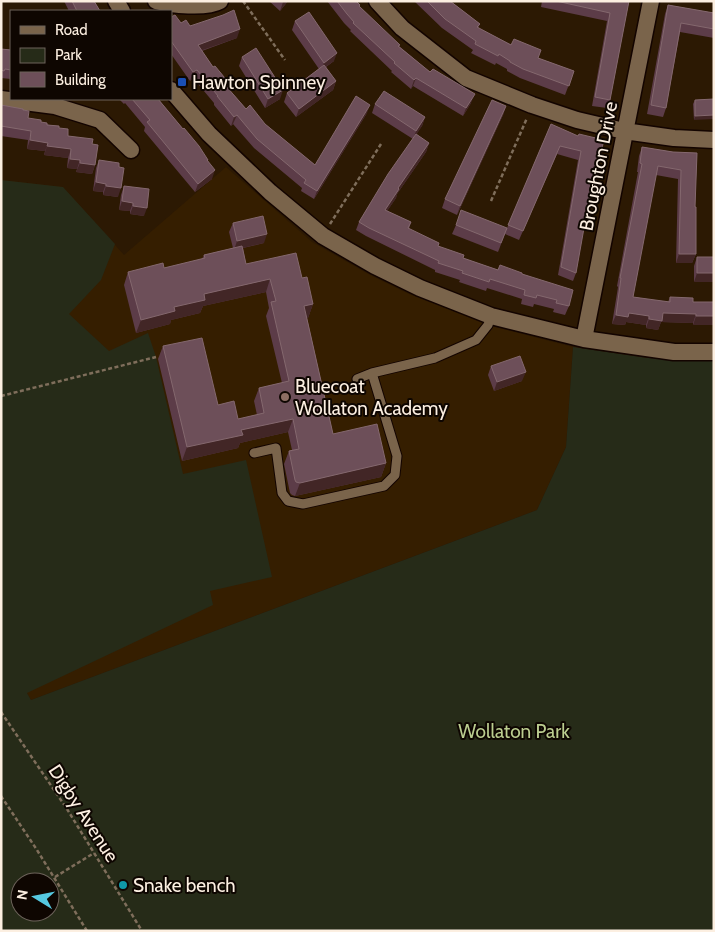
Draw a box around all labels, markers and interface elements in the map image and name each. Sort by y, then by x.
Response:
legend [10,10,172,100]
text: Road [55,21,88,39]
text: Park [55,46,82,64]
text: Building [55,71,106,89]
place label: Hawton Spinney [192,71,326,94]
marker: Hawton Spinney [176,76,188,88]
street label: Broughton Drive [575,99,622,233]
place label: Bluecoat Wollaton Academy [295,375,448,420]
marker: Bluecoat Wollaton Academy [279,391,291,403]
park label: Wollaton Park [458,720,570,743]
street label: Digby Avenue [44,760,124,867]
north arrow [10,872,60,922]
place label: Snake bench [133,874,236,897]
marker: Snake bench [117,879,129,891]
text: N [12,888,32,901]

